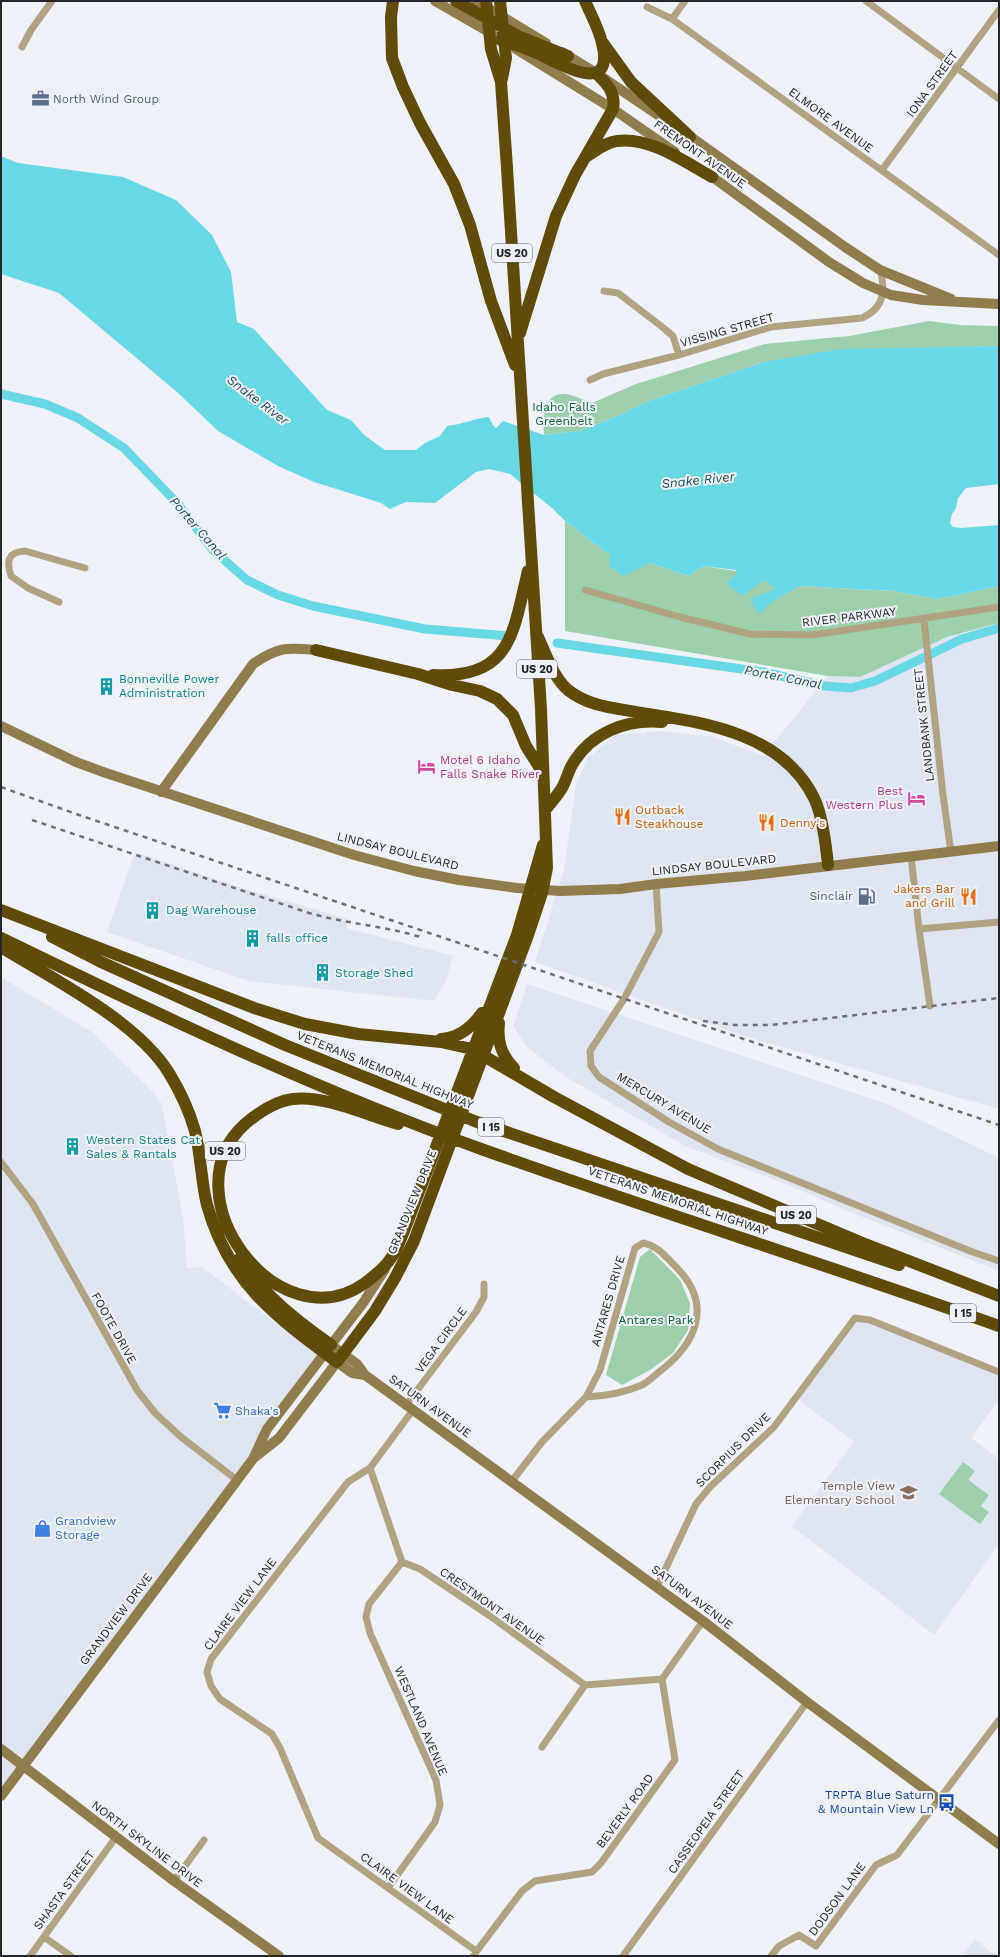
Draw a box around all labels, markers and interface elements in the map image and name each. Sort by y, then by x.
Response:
street label: IONA STREET [903,48,961,120]
street label: ELMORE AVENUE [786,85,876,156]
office icon: North Wind Group [30,89,50,109]
place label: North Wind Group [53,92,159,106]
street label: FREMONT AVENUE [651,117,749,191]
road number: US 20 [492,244,532,262]
street label: VISSING STREET [678,310,776,350]
water label: Snake River [224,372,293,429]
park label: Idaho Falls Greenbelt [532,400,596,428]
water label: Snake River [661,469,736,491]
water label: Porter Canal [167,494,229,563]
street label: RIVER PARKWAY [801,604,897,630]
road number: US 20 [517,660,557,678]
water label: Porter Canal [743,662,823,692]
street label: LANDBANK STREET [911,668,937,782]
place label: Bonneville Power Administration [119,672,219,700]
building icon: Bonneville Power Administration [96,676,116,696]
place label: Motel 6 Idaho Falls Snake River [440,753,540,781]
hotel icon: Motel 6 Idaho Falls Snake River [417,757,437,777]
place label: Best Western Plus [826,784,903,812]
hotel icon: Best Western Plus [906,788,926,808]
place label: Outback Steakhouse [635,803,704,831]
restaurant icon: Outback Steakhouse [612,807,632,827]
restaurant icon: Denny's [757,813,777,833]
place label: Denny's [780,816,825,830]
street label: LINDSAY BOULEVARD [336,829,460,873]
street label: LINDSAY BOULEVARD [651,851,777,879]
place label: Jakers Bar and Grill [894,882,955,910]
fuel station icon: Sinclair [856,886,876,906]
restaurant icon: Jakers Bar and Grill [958,886,978,906]
place label: Sinclair [809,889,853,903]
building icon: Dag Warehouse [143,900,163,920]
place label: Dag Warehouse [166,903,256,917]
building icon: falls office [243,928,263,948]
place label: falls office [266,931,328,945]
building icon: Storage Shed [312,963,332,983]
place label: Storage Shed [335,966,413,980]
street label: VETERANS MEMORIAL HIGHWAY [295,1028,475,1112]
street label: MERCURY AVENUE [614,1069,714,1137]
road number: I 15 [478,1118,504,1136]
place label: Western States Cat Sales & Rantals [86,1133,200,1161]
building icon: Western States Cat Sales & Rantals [63,1137,83,1157]
road number: US 20 [205,1142,245,1160]
street label: GRANDVIEW DRIVE [385,1147,440,1256]
street label: VETERANS MEMORIAL HIGHWAY [586,1164,770,1238]
road number: US 20 [776,1206,816,1224]
street label: ANTARES DRIVE [588,1254,628,1348]
street label: FOOTE DRIVE [89,1290,140,1366]
street label: VEGA CIRCLE [412,1304,470,1376]
road number: I 15 [950,1304,976,1322]
park label: Antares Park [619,1313,694,1327]
street label: SATURN AVENUE [386,1371,474,1441]
supermarket icon: Shaka's [212,1401,232,1421]
place label: Shaka's [235,1404,279,1418]
street label: SCORPIUS DRIVE [693,1410,773,1490]
place label: Temple View Elementary School [784,1479,895,1507]
school or university icon: Temple View Elementary School [898,1483,918,1503]
place label: Grandview Storage [55,1514,116,1542]
shop icon: Grandview Storage [32,1518,52,1538]
street label: CLAIRE VIEW LANE [201,1555,280,1653]
street label: SATURN AVENUE [649,1562,736,1632]
street label: CRESTMONT AVENUE [437,1565,547,1648]
street label: GRANDVIEW DRIVE [77,1570,155,1668]
street label: WESTLAND AVENUE [392,1664,451,1778]
street label: CASSEOPEIA STREET [665,1768,747,1876]
street label: BEVERLY ROAD [593,1771,657,1851]
place label: TRPTA Blue Saturn & Mountain View Ln [818,1788,934,1816]
bus stop icon: TRPTA Blue Saturn & Mountain View Ln [937,1792,957,1812]
street label: NORTH SKYLINE DRIVE [89,1798,205,1890]
street label: SHASTA STREET [31,1848,97,1932]
street label: CLAIRE VIEW LANE [358,1849,457,1927]
street label: DODSON LANE [806,1859,869,1938]

